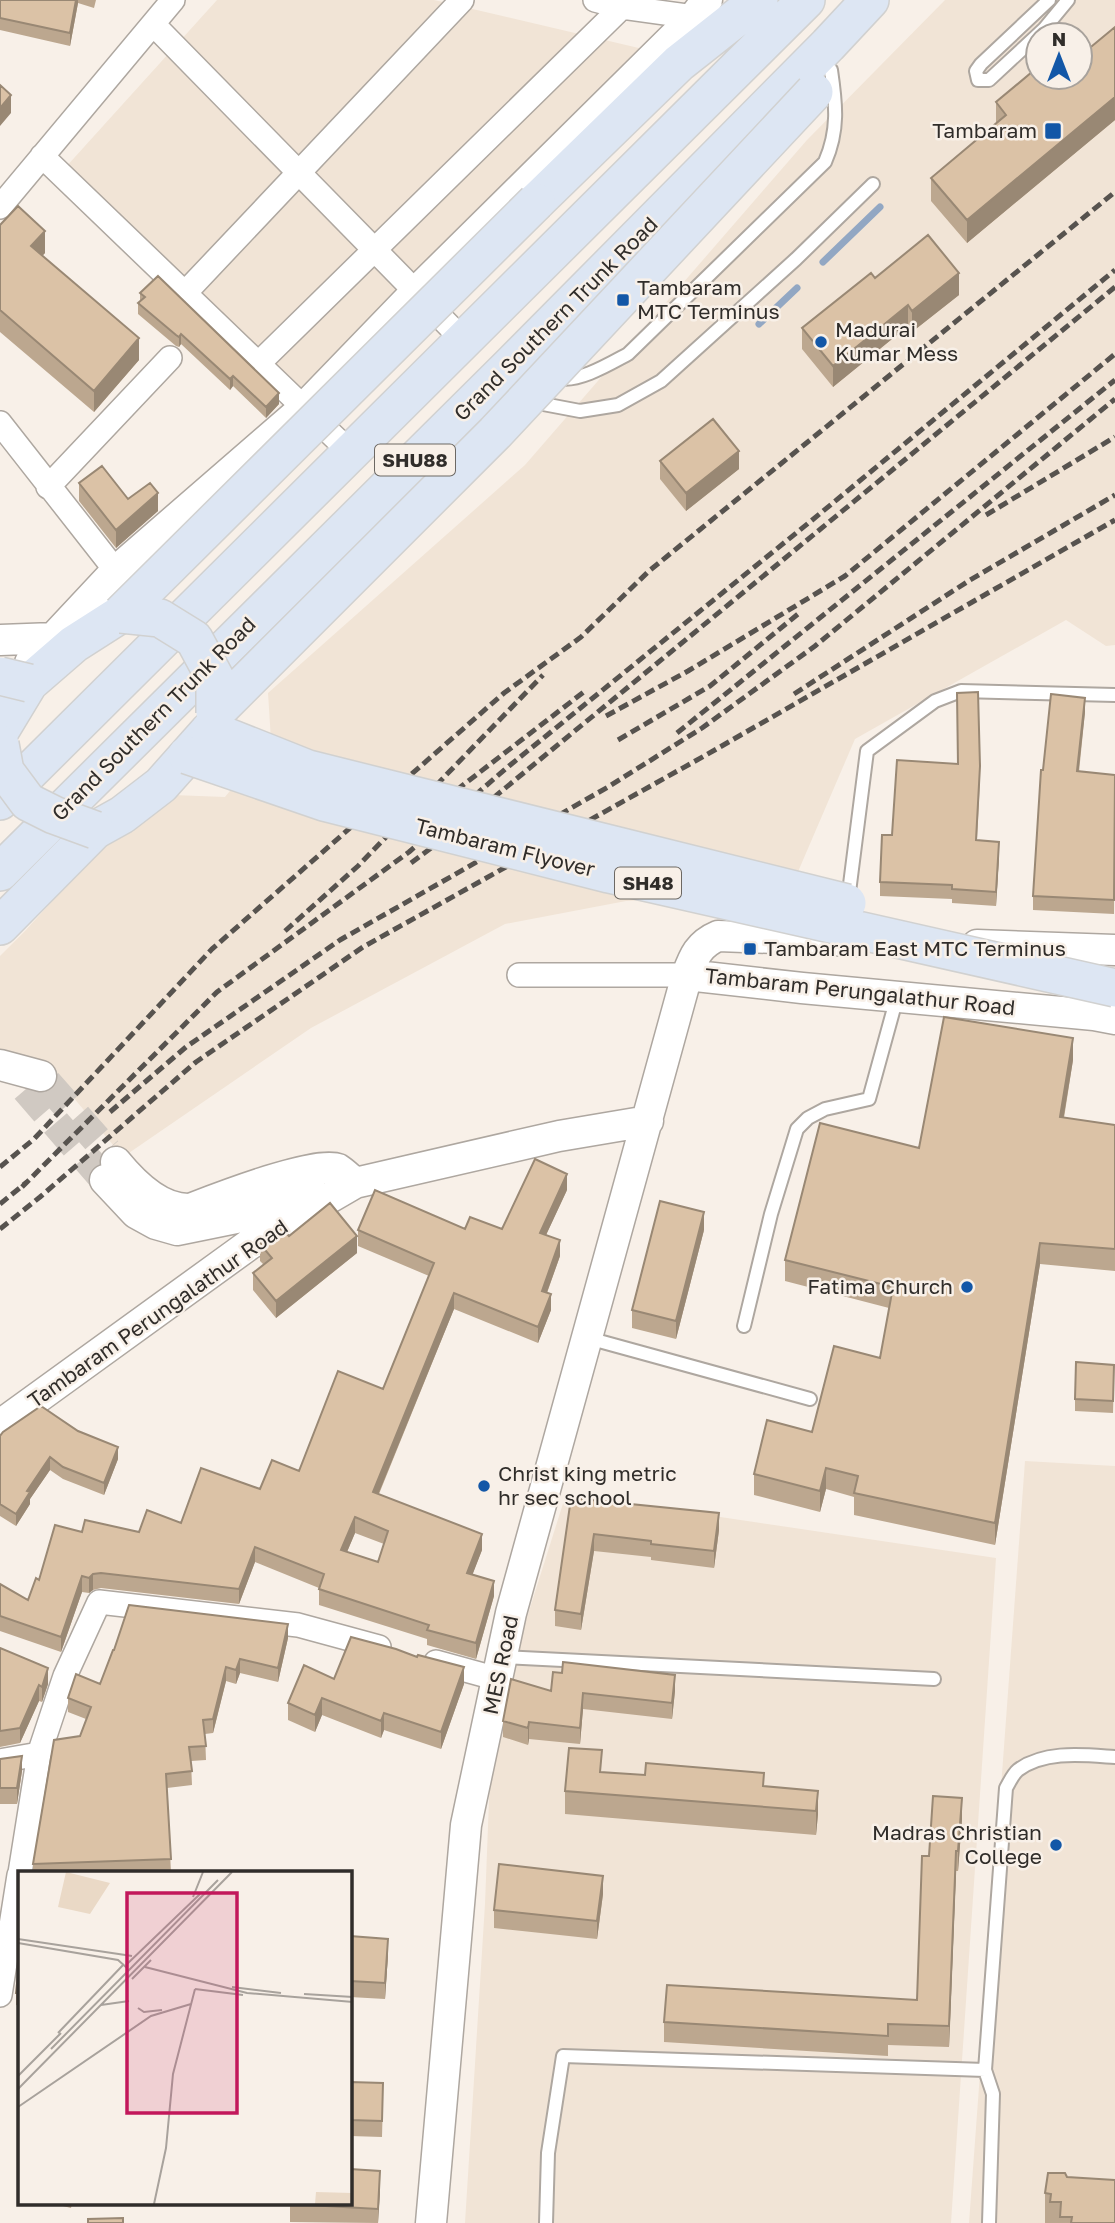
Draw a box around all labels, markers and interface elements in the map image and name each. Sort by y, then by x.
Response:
north arrow [1024,21,1094,91]
text: N [1052,27,1066,50]
place label: Tambaram [932,117,1037,143]
marker: Tambaram [1043,121,1063,141]
street label: Grand Southern Trunk Road [448,211,663,426]
place label: Tambaram MTC Terminus [637,274,780,324]
marker: Tambaram MTC Terminus [615,292,631,308]
place label: Madurai Kumar Mess [835,316,958,366]
marker: Madurai Kumar Mess [813,334,829,350]
road number: SHU88 [375,444,455,475]
street label: Grand Southern Trunk Road [46,611,261,826]
street label: Tambaram Flyover [413,812,598,882]
road number: SH48 [615,868,681,898]
place label: Tambaram East MTC Terminus [764,935,1066,961]
marker: Tambaram East MTC Terminus [742,941,758,957]
street label: Tambaram Perungalathur Road [704,962,1016,1020]
street label: Tambaram Perungalathur Road [22,1213,293,1413]
place label: Fatima Church [807,1273,953,1299]
marker: Fatima Church [959,1279,975,1295]
place label: Christ king metric hr sec school [498,1460,677,1510]
marker: Christ king metric hr sec school [476,1478,492,1494]
street label: MES Road [477,1613,523,1717]
place label: Madras Christian College [872,1819,1042,1869]
marker: Madras Christian College [1048,1837,1064,1853]
inset map [18,1871,352,2206]

